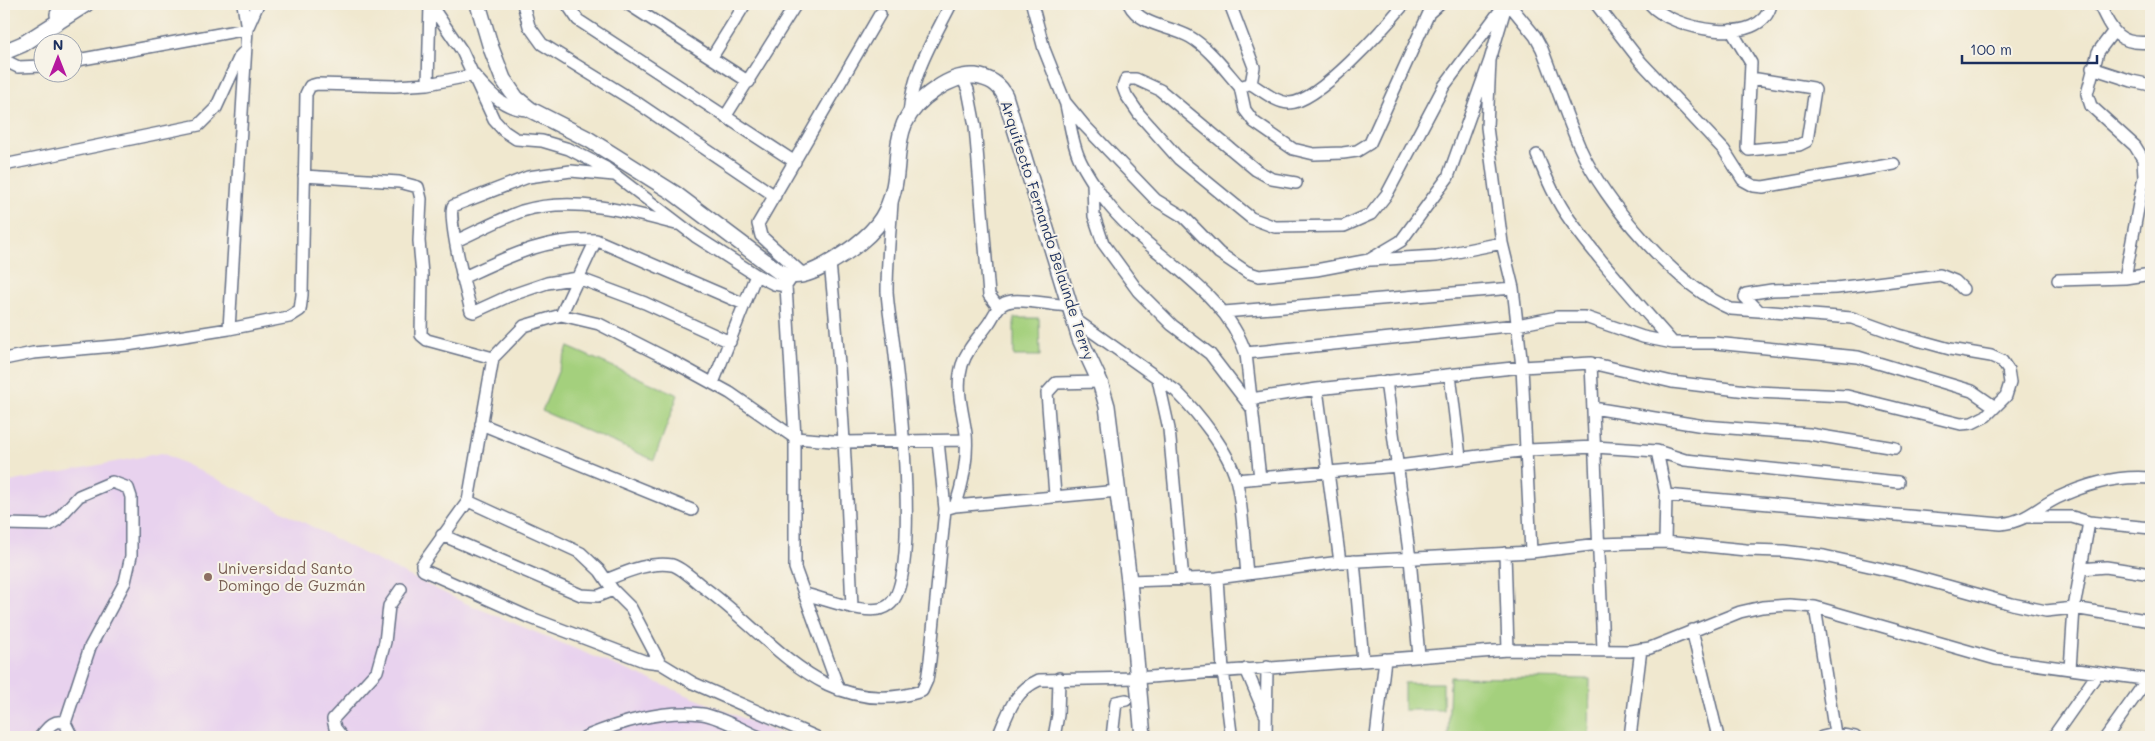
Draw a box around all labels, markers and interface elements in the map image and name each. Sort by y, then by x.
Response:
north arrow [32,32,82,82]
scale bar [1962,32,2098,64]
text: N [53,35,63,54]
text: 100 m [1970,39,2012,59]
street label: Arquitecto Fernando Belaúnde Terry [996,98,1100,363]
place label: Universidad Santo Domingo de Guzmán [218,558,365,595]
marker: Universidad Santo Domingo de Guzmán [202,571,214,583]

